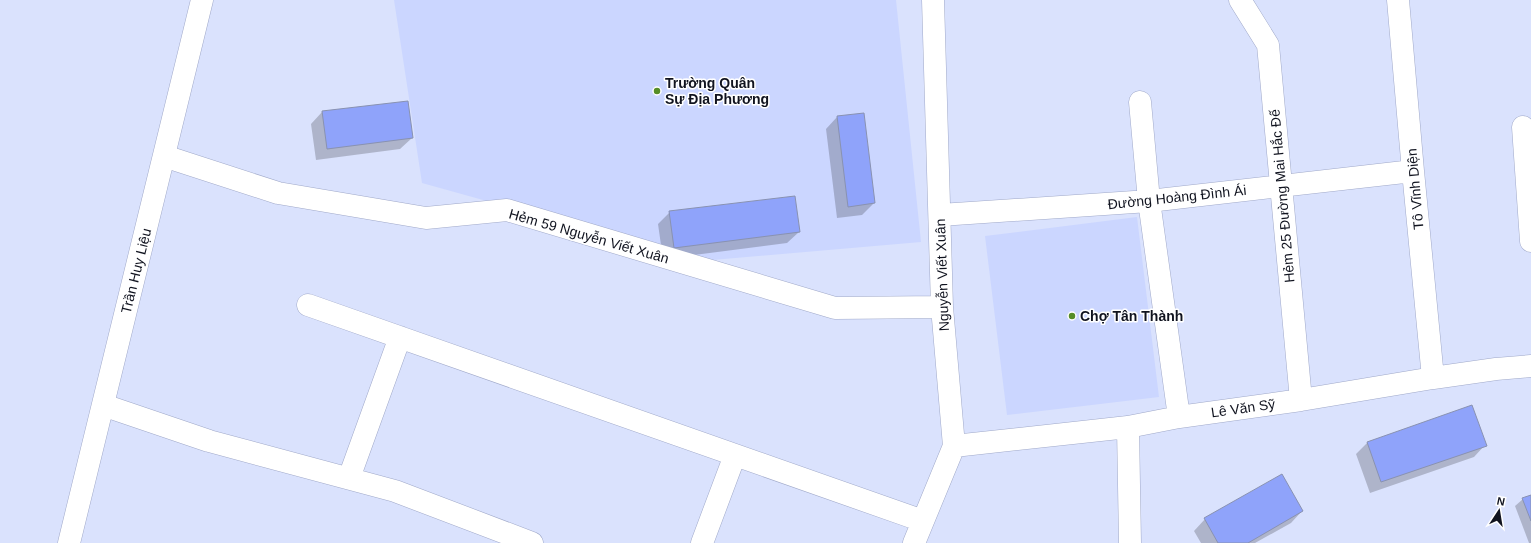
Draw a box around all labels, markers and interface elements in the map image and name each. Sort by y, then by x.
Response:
place label: Trường Quân Sự Địa Phương [665,75,769,107]
marker: Trường Quân Sự Địa Phương [652,86,662,96]
street label: Hẻm 25 Đường Mai Hắc Đế [1266,108,1298,283]
street label: Tô Vĩnh Diện [1403,148,1427,230]
street label: Đường Hoàng Đình Ái [1107,182,1247,212]
street label: Hẻm 59 Nguyễn Viết Xuân [507,205,671,267]
street label: Nguyễn Viết Xuân [932,218,952,332]
street label: Trần Huy Liệu [118,227,154,315]
place label: Chợ Tân Thành [1080,308,1183,324]
marker: Chợ Tân Thành [1067,311,1077,321]
street label: Lê Văn Sỹ [1210,396,1276,420]
north arrow [1479,491,1519,531]
text: N [1496,495,1506,508]

